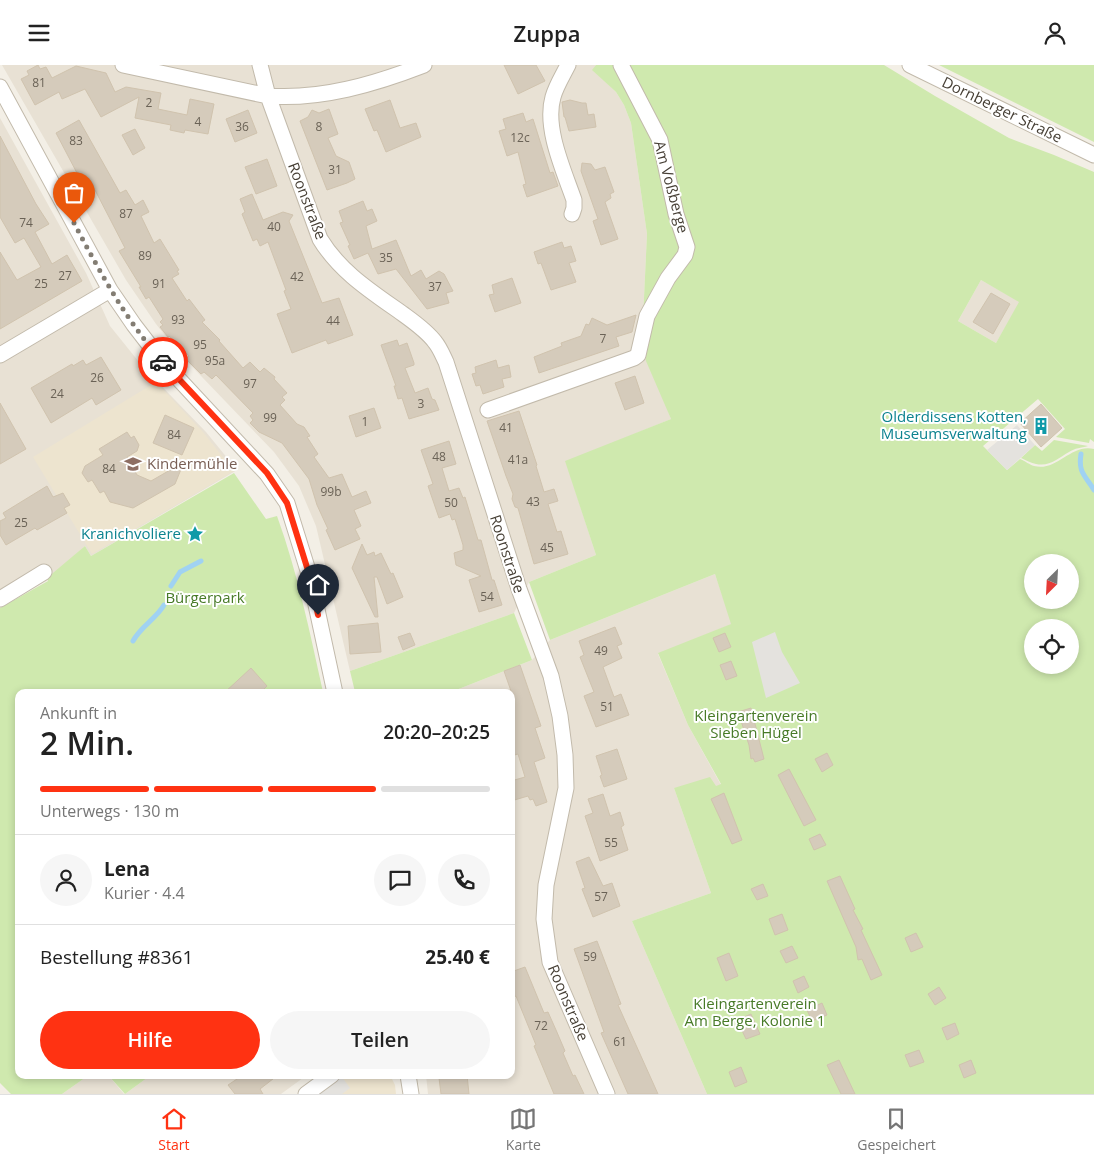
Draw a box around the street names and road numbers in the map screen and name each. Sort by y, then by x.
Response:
street label: Dornberger Straße [939,71,1066,147]
street label: Am Voßberge [650,138,694,235]
street label: Roonstraße [284,159,332,242]
street label: Roonstraße [486,512,530,595]
street label: Roonstraße [544,961,594,1044]

